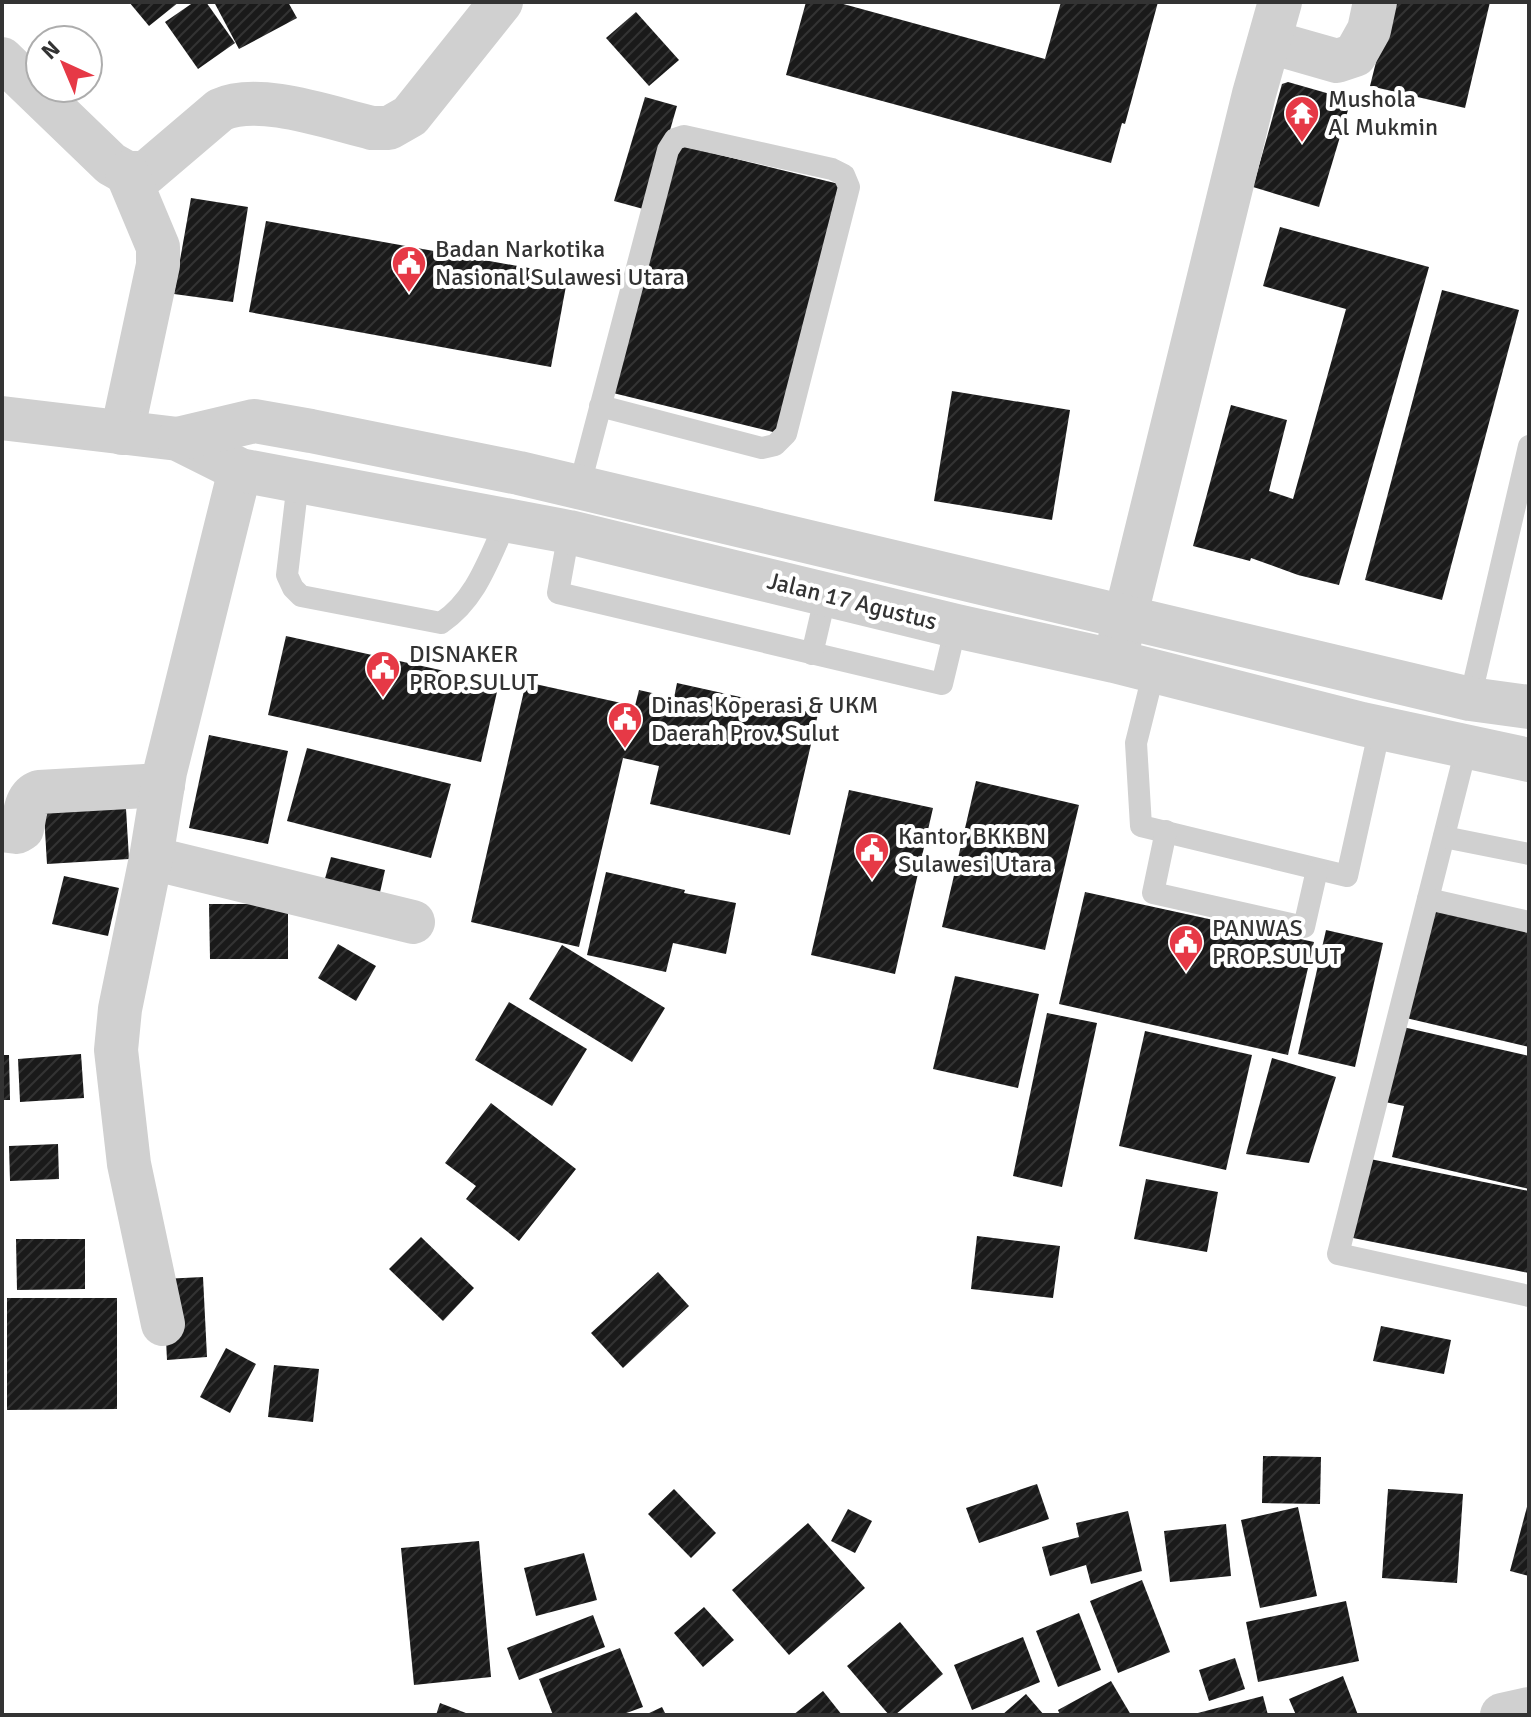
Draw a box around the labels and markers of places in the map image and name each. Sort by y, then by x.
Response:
place label: Mushola Al Mukmin [1328,84,1438,142]
temple icon: Mushola Al Mukmin [1283,94,1321,144]
place label: Badan Narkotika Nasional Sulawesi Utara [435,234,685,292]
public building icon: Badan Narkotika Nasional Sulawesi Utara [390,244,428,294]
place label: DISNAKER PROP.SULUT [409,639,538,697]
public building icon: DISNAKER PROP.SULUT [364,649,402,699]
place label: Dinas Koperasi & UKM Daerah Prov. Sulut [651,690,878,748]
public building icon: Dinas Koperasi & UKM Daerah Prov. Sulut [606,700,644,750]
place label: Kantor BKKBN Sulawesi Utara [898,821,1052,879]
public building icon: Kantor BKKBN Sulawesi Utara [853,831,891,881]
place label: PANWAS PROP.SULUT [1212,913,1341,971]
public building icon: PANWAS PROP.SULUT [1167,923,1205,973]

